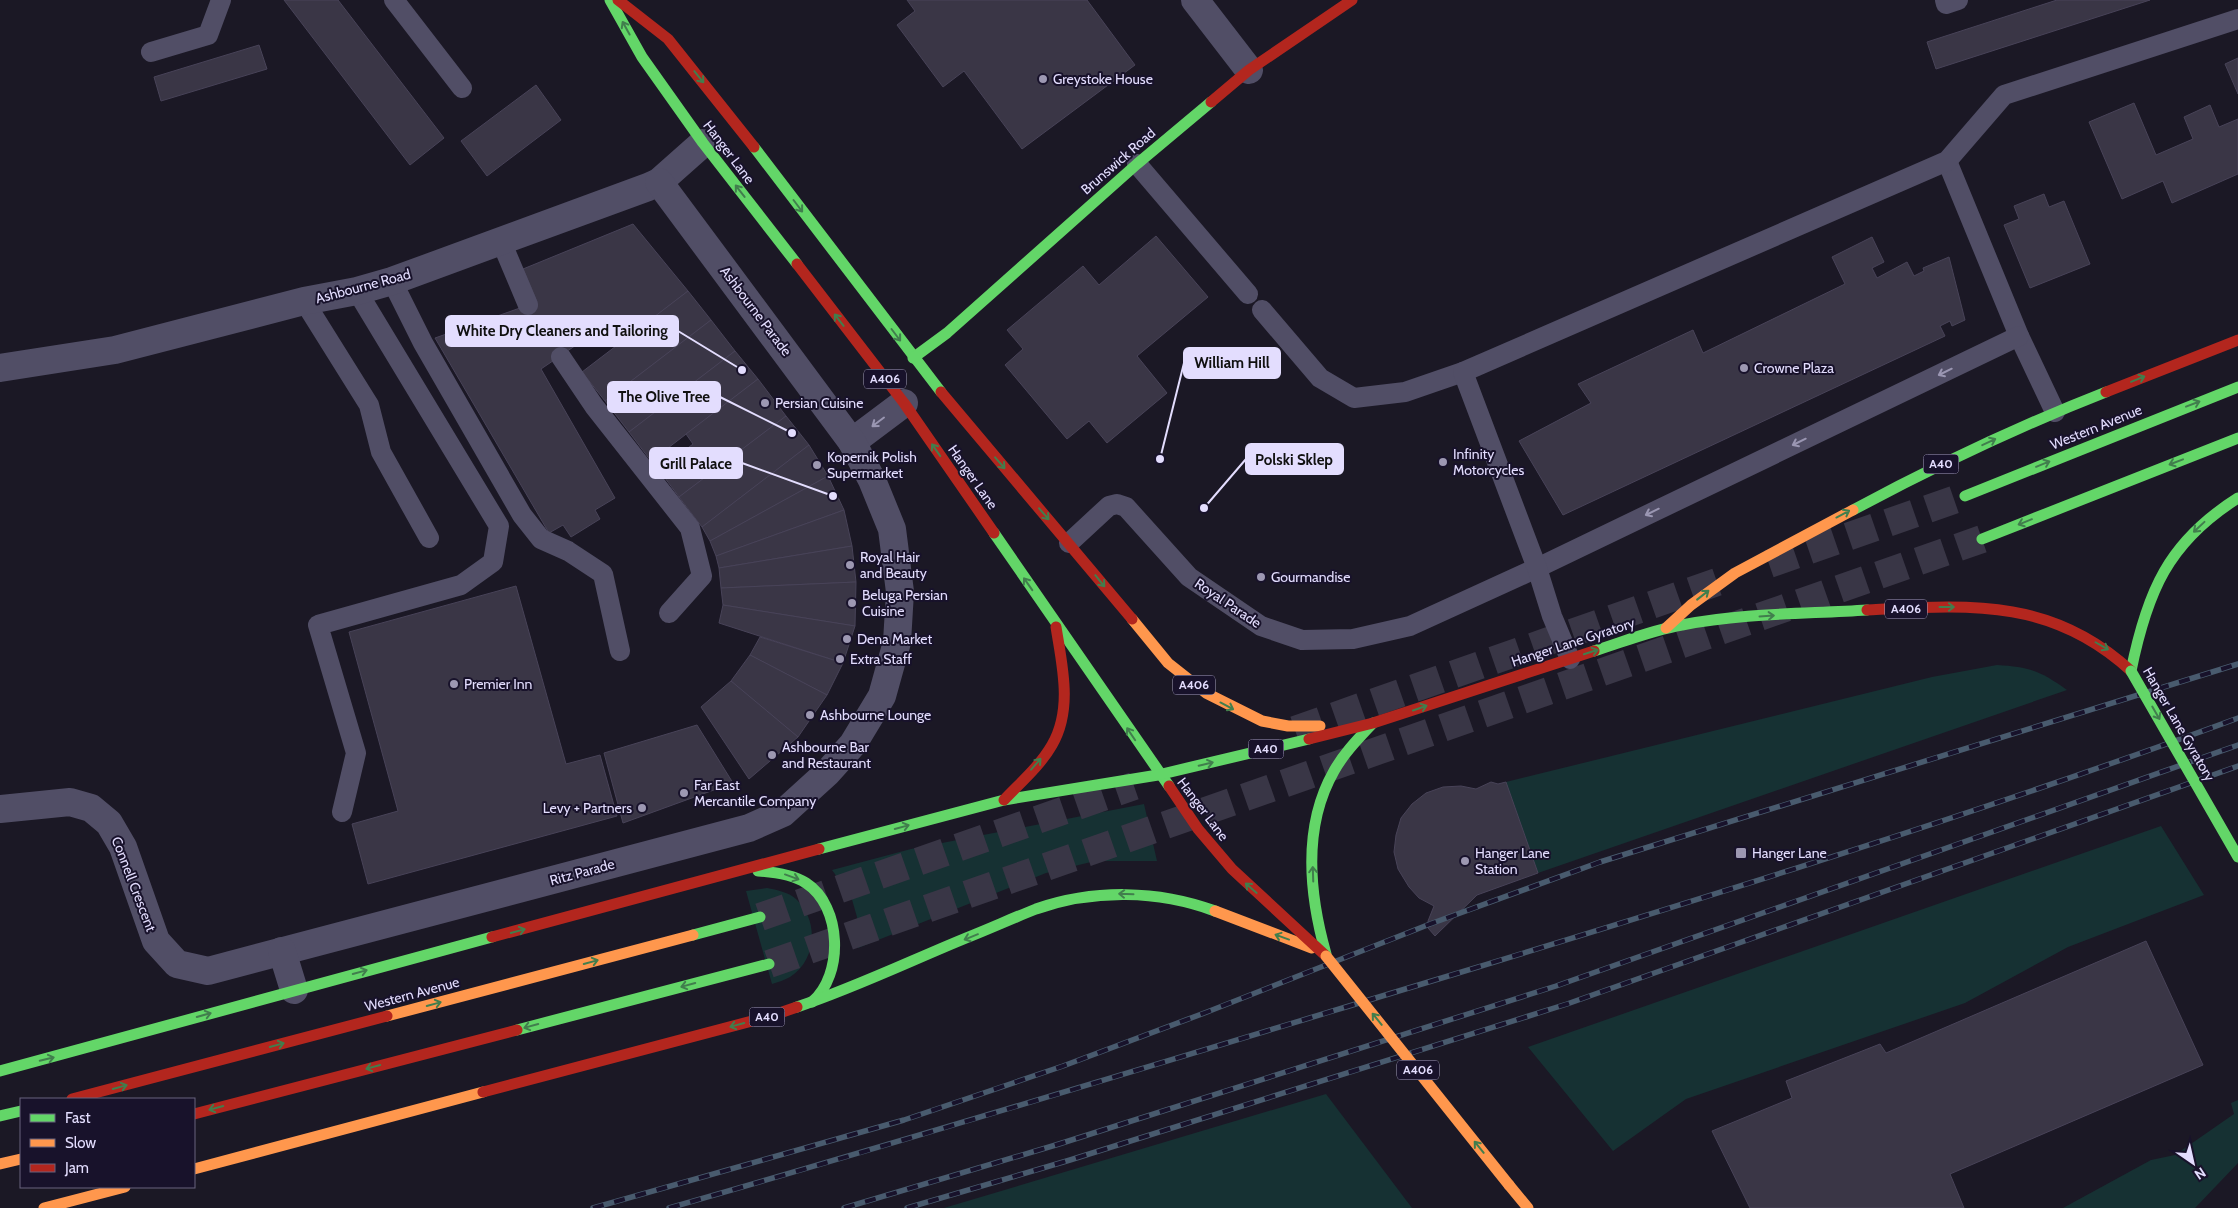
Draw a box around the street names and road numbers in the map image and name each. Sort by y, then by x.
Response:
street label: Hanger Lane [699,117,759,187]
street label: Brunswick Road [1077,124,1159,198]
street label: Ashbourne Parade [716,262,796,360]
street label: Ashbourne Road [313,265,413,307]
road number: A406 [864,369,906,388]
street label: Western Avenue [2048,400,2144,454]
street label: Hanger Lane [944,441,1002,513]
road number: A40 [1924,454,1958,474]
street label: Royal Parade [1191,574,1265,632]
road number: A406 [1885,600,1927,618]
street label: Hanger Lane Gyratory [1509,614,1637,670]
street label: Hanger Lane Gyratory [2139,664,2219,784]
road number: A406 [1173,676,1215,694]
road number: A40 [1248,740,1284,759]
street label: Hanger Lane [1173,774,1233,844]
street label: Connell Crescent [108,834,160,934]
street label: Ritz Parade [548,855,616,889]
street label: Western Avenue [363,973,461,1015]
road number: A40 [750,1008,784,1026]
road number: A406 [1397,1060,1439,1080]

